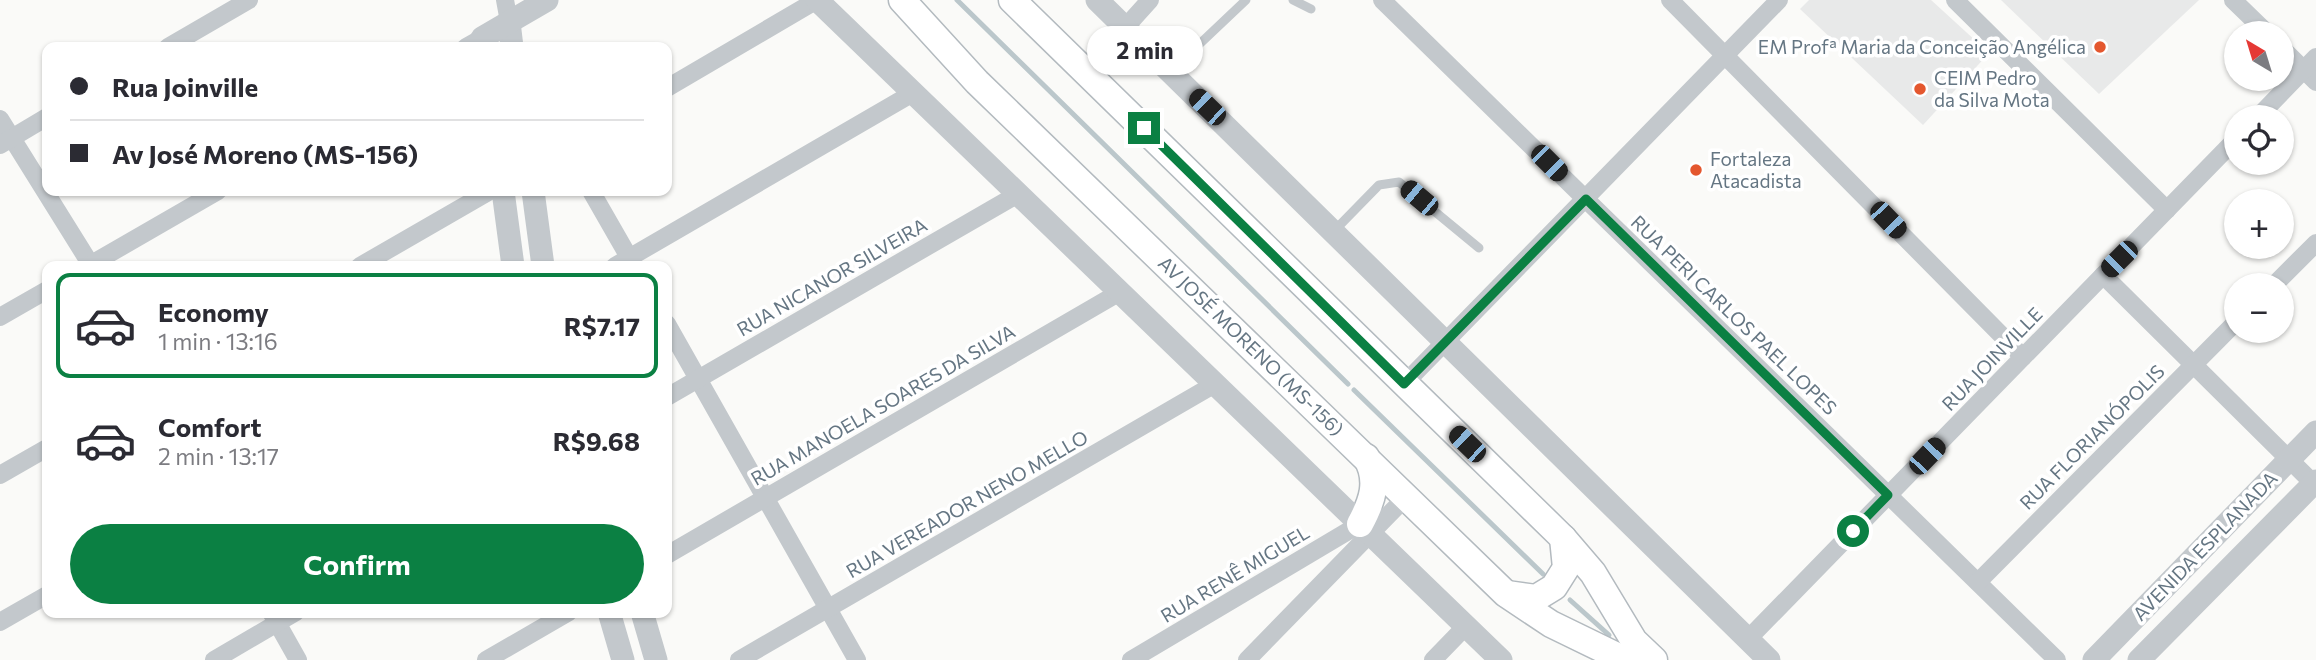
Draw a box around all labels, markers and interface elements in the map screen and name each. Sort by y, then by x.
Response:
north arrow [2224,21,2294,91]
map controls [2224,21,2294,343]
callout: 2 min [1086,26,1202,76]
place label: EM Profª Maria da Conceição Angélica [1758,35,2086,58]
text: 2 min [1116,36,1174,64]
marker: EM Profª Maria da Conceição Angélica [2092,39,2108,55]
place label: CEIM Pedro da Silva Mota [1934,66,2050,111]
text: Rua Joinville [112,71,258,102]
marker: CEIM Pedro da Silva Mota [1912,81,1928,97]
car [1185,85,1230,129]
button: locate [2224,105,2294,175]
route end [1128,112,1160,144]
text: Av José Moreno (MS-156) [112,138,418,169]
car [1527,141,1572,185]
place label: Fortaleza Atacadista [1710,147,1802,192]
marker: Fortaleza Atacadista [1688,162,1704,178]
car [1397,176,1442,220]
button: + [2224,189,2294,259]
car [1866,198,1911,242]
street label: RUA PERI CARLOS PAEL LOPES [1627,210,1842,419]
street label: RUA NICANOR SILVEIRA [733,213,931,340]
car [2097,237,2142,281]
street label: AV JOSÉ MORENO (MS-156) [1154,251,1349,440]
button: − [2224,273,2294,343]
icon: car [74,294,137,357]
text: Economy [158,296,269,327]
street label: RUA JOINVILLE [1937,302,2047,415]
text: R$7.17 [564,310,640,341]
street label: RUA MANOELA SOARES DA SILVA [747,319,1019,490]
text: 1 min · 13:16 [158,327,278,355]
street label: RUA FLORIANÓPOLIS [2014,359,2169,514]
icon: car [74,409,137,472]
text: Comfort [158,411,261,442]
car [1445,422,1490,466]
text: R$9.68 [553,425,640,456]
street label: RUA VEREADOR NENO MELLO [842,425,1092,582]
car [1905,434,1950,478]
text: 2 min · 13:17 [158,442,279,470]
street label: AVENIDA ESPLANADA [2128,466,2282,625]
route start [1837,515,1869,547]
street label: RUA RENÊ MIGUEL [1156,520,1313,627]
button: Confirm [70,524,644,604]

